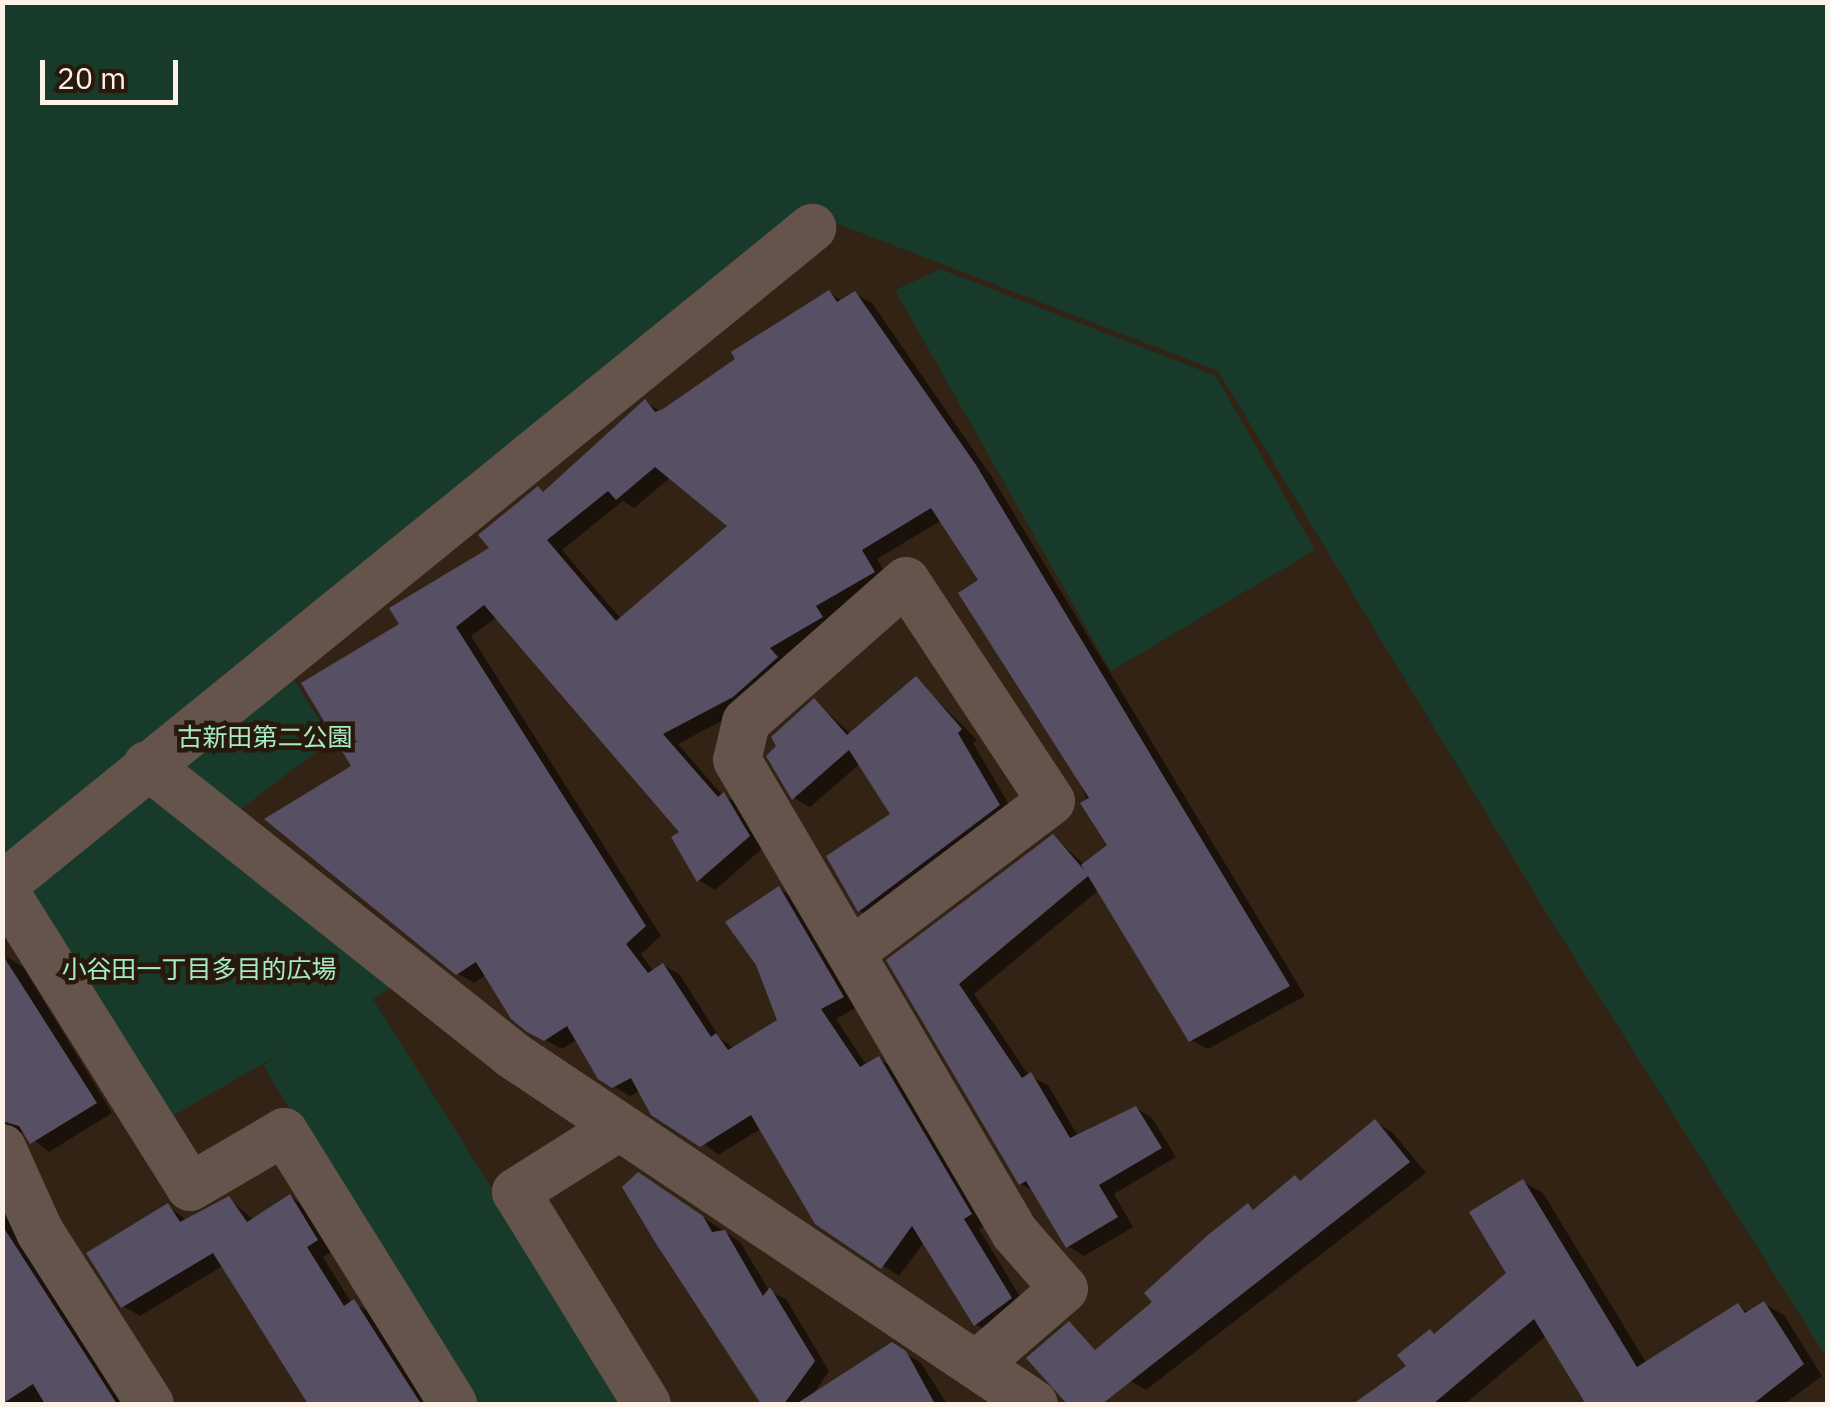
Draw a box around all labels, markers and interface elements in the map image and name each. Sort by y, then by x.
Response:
scale bar [45,40,182,102]
text: 20 m [57,58,126,97]
park label: 古新田第二公園 [178,722,352,752]
park label: 小谷田一丁目多目的広場 [62,954,336,984]

